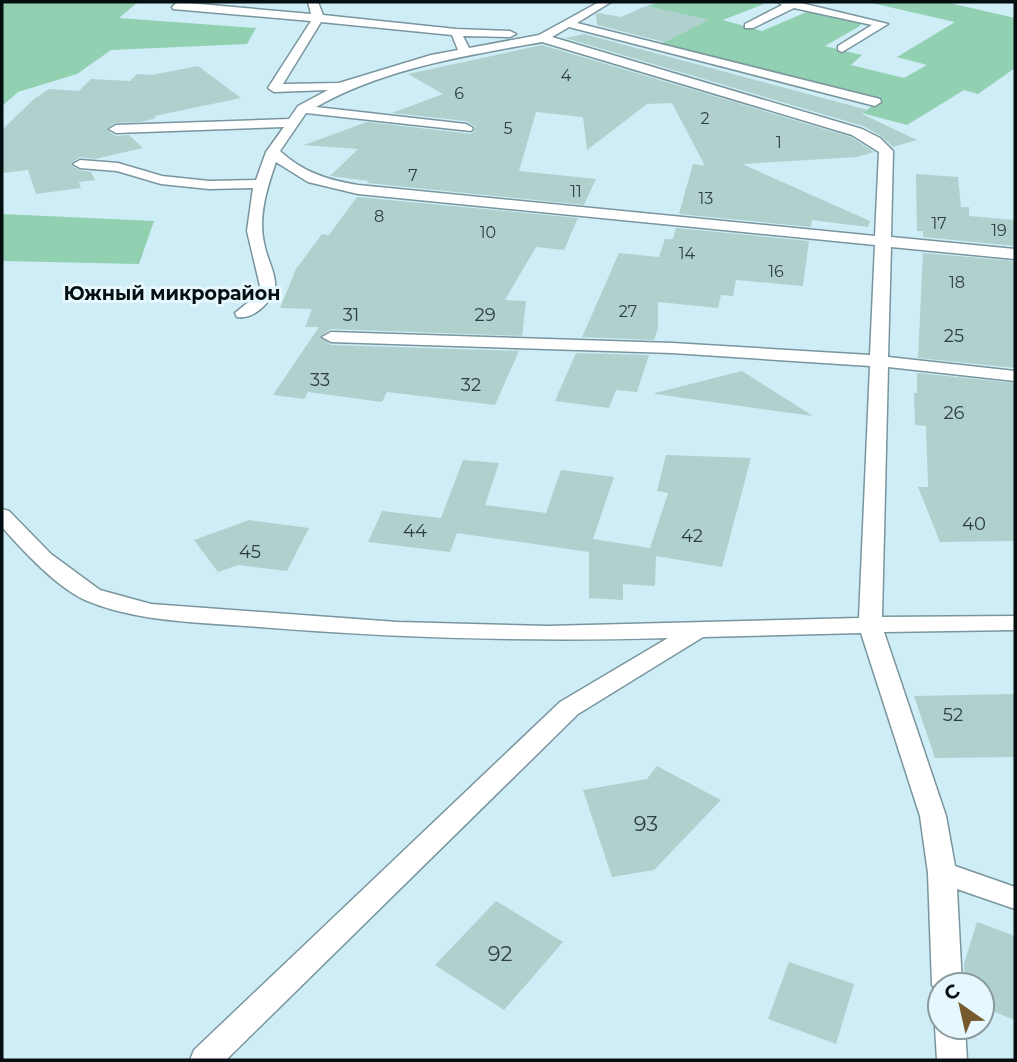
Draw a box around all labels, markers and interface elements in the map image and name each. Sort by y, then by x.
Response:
house number: 4 [561,66,572,85]
house number: 6 [454,84,464,103]
house number: 2 [700,109,710,128]
house number: 5 [503,119,513,138]
house number: 1 [776,133,782,152]
house number: 7 [408,166,418,185]
house number: 11 [570,182,582,201]
house number: 13 [699,189,713,208]
house number: 8 [374,207,384,226]
house number: 17 [931,214,947,233]
house number: 19 [991,221,1007,240]
house number: 10 [480,223,496,242]
house number: 14 [679,244,696,263]
house number: 16 [768,262,784,281]
house number: 18 [949,273,965,292]
district label: Южный микрорайон [64,282,280,305]
house number: 27 [619,302,637,321]
house number: 31 [343,304,359,326]
house number: 29 [474,304,496,326]
house number: 25 [944,325,964,347]
house number: 33 [310,369,330,391]
house number: 32 [461,374,481,396]
house number: 26 [943,402,965,424]
house number: 40 [962,513,986,535]
house number: 44 [403,520,427,542]
house number: 42 [681,525,703,547]
house number: 45 [239,541,261,563]
house number: 52 [943,704,963,726]
house number: 93 [634,811,658,836]
house number: 92 [488,941,512,966]
north arrow [926,971,996,1041]
text: С [940,979,964,1006]

